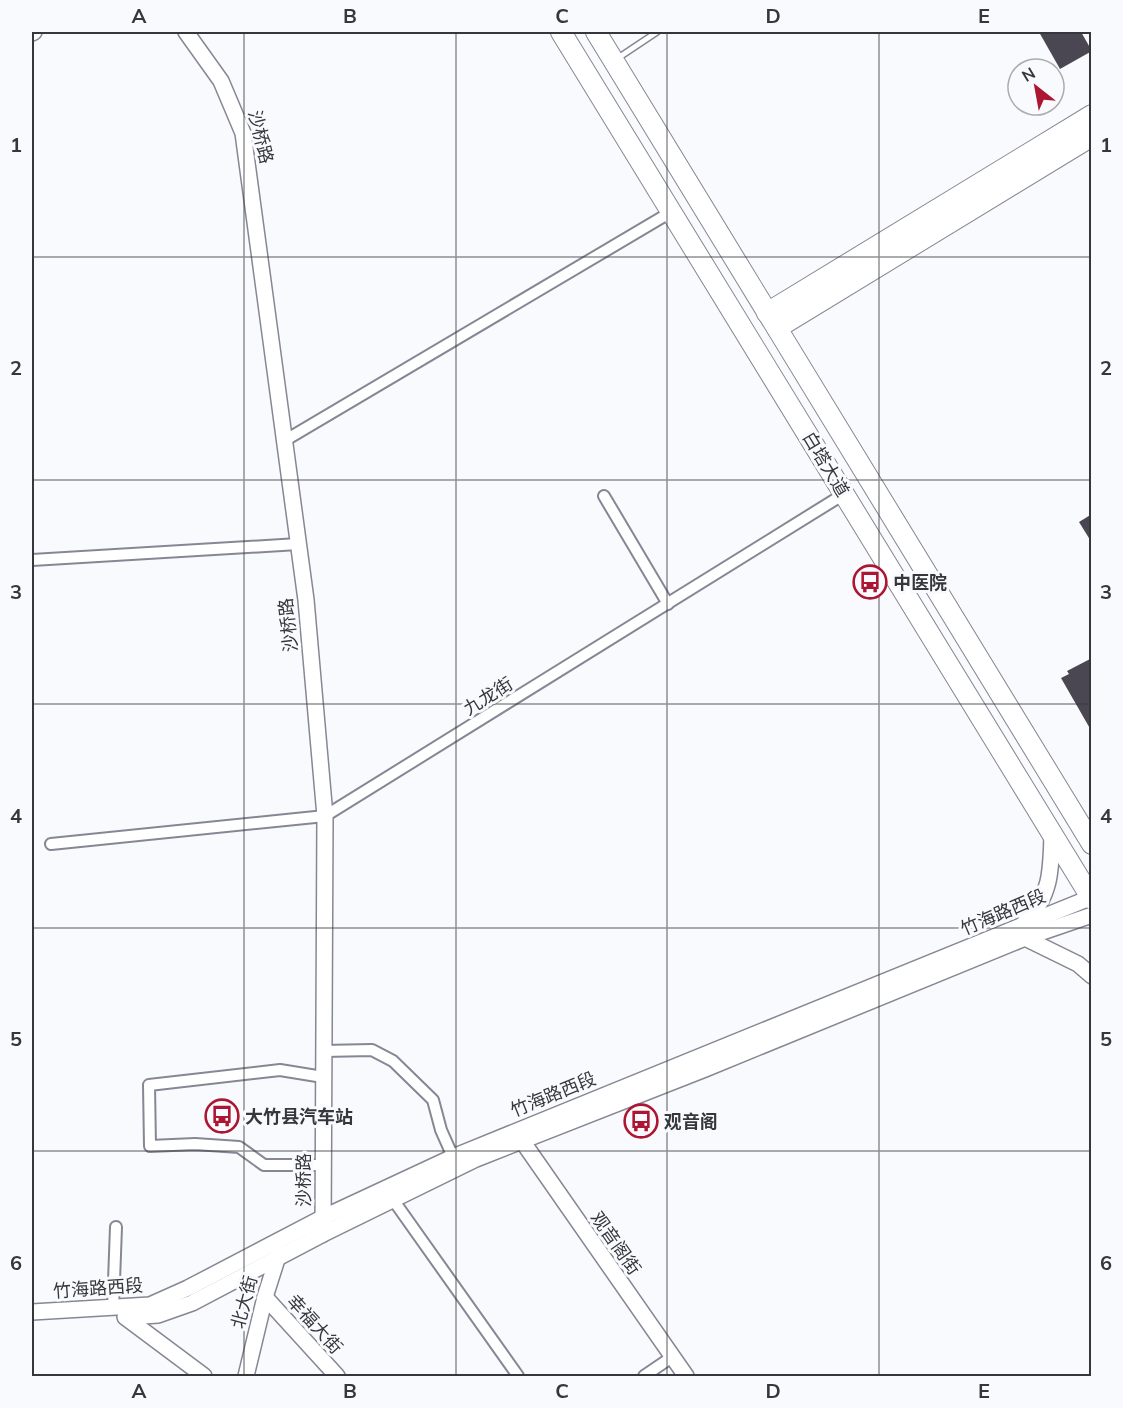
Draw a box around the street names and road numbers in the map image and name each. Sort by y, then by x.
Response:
street label: 沙桥路 [243,108,279,166]
street label: 白塔大道 [798,427,854,501]
street label: 沙桥路 [274,597,302,653]
street label: 九龙街 [459,672,517,720]
street label: 竹海路西段 [957,884,1049,940]
street label: 竹海路西段 [507,1066,599,1122]
street label: 沙桥路 [292,1153,315,1207]
street label: 观音阁街 [586,1207,646,1279]
street label: 竹海路西段 [52,1273,144,1303]
street label: 北大街 [226,1273,262,1331]
street label: 幸福大街 [282,1290,348,1358]

